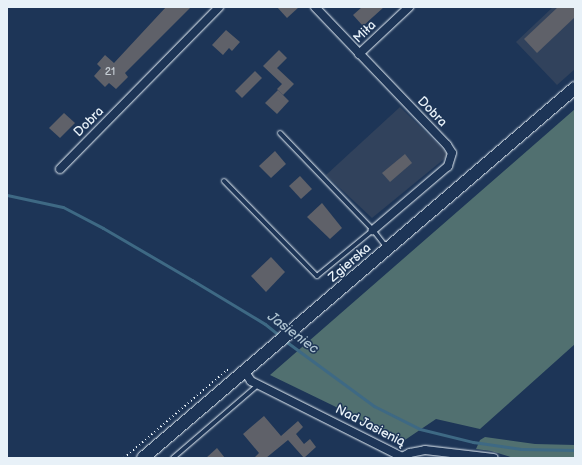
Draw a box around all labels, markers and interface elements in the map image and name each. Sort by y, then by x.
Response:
street label: Miła [350,17,380,47]
house number: 21 [105,65,115,79]
street label: Dobra [414,94,450,130]
street label: Dobra [71,104,107,140]
street label: Zgierska [326,240,374,286]
water label: Jasieniec [264,308,322,358]
street label: Nad Jasienią [332,402,408,450]

